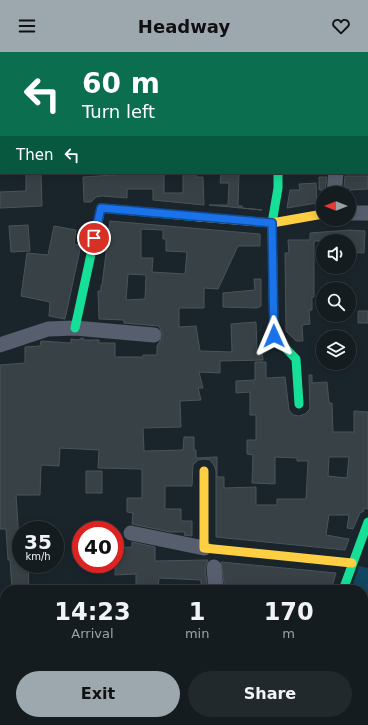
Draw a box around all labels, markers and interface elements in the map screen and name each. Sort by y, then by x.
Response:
icon: menu [16,15,38,37]
icon: heart [330,15,352,37]
text: Headway [138,16,230,37]
text: 60 m [82,67,160,100]
icon: left [16,68,68,120]
text: Turn left [82,101,155,122]
icon: left [61,144,83,166]
text: Then [16,146,53,164]
north arrow [316,186,356,226]
map controls [316,186,356,370]
pin [77,221,111,255]
icon: arrive [83,227,105,249]
button: sound [316,234,356,274]
button: search [316,282,356,322]
position arrow [253,315,295,357]
button: layers [316,330,356,370]
speed limit sign: 40 [72,521,124,573]
text: 35 [24,530,52,554]
text: km/h [25,551,51,562]
text: 14:23 [54,598,131,626]
text: 1 [189,598,205,626]
text: 170 [264,598,314,626]
text: Arrival [71,626,114,641]
text: min [185,626,209,641]
text: m [282,626,295,641]
button: Exit [16,671,180,717]
button: Share [188,671,352,717]

